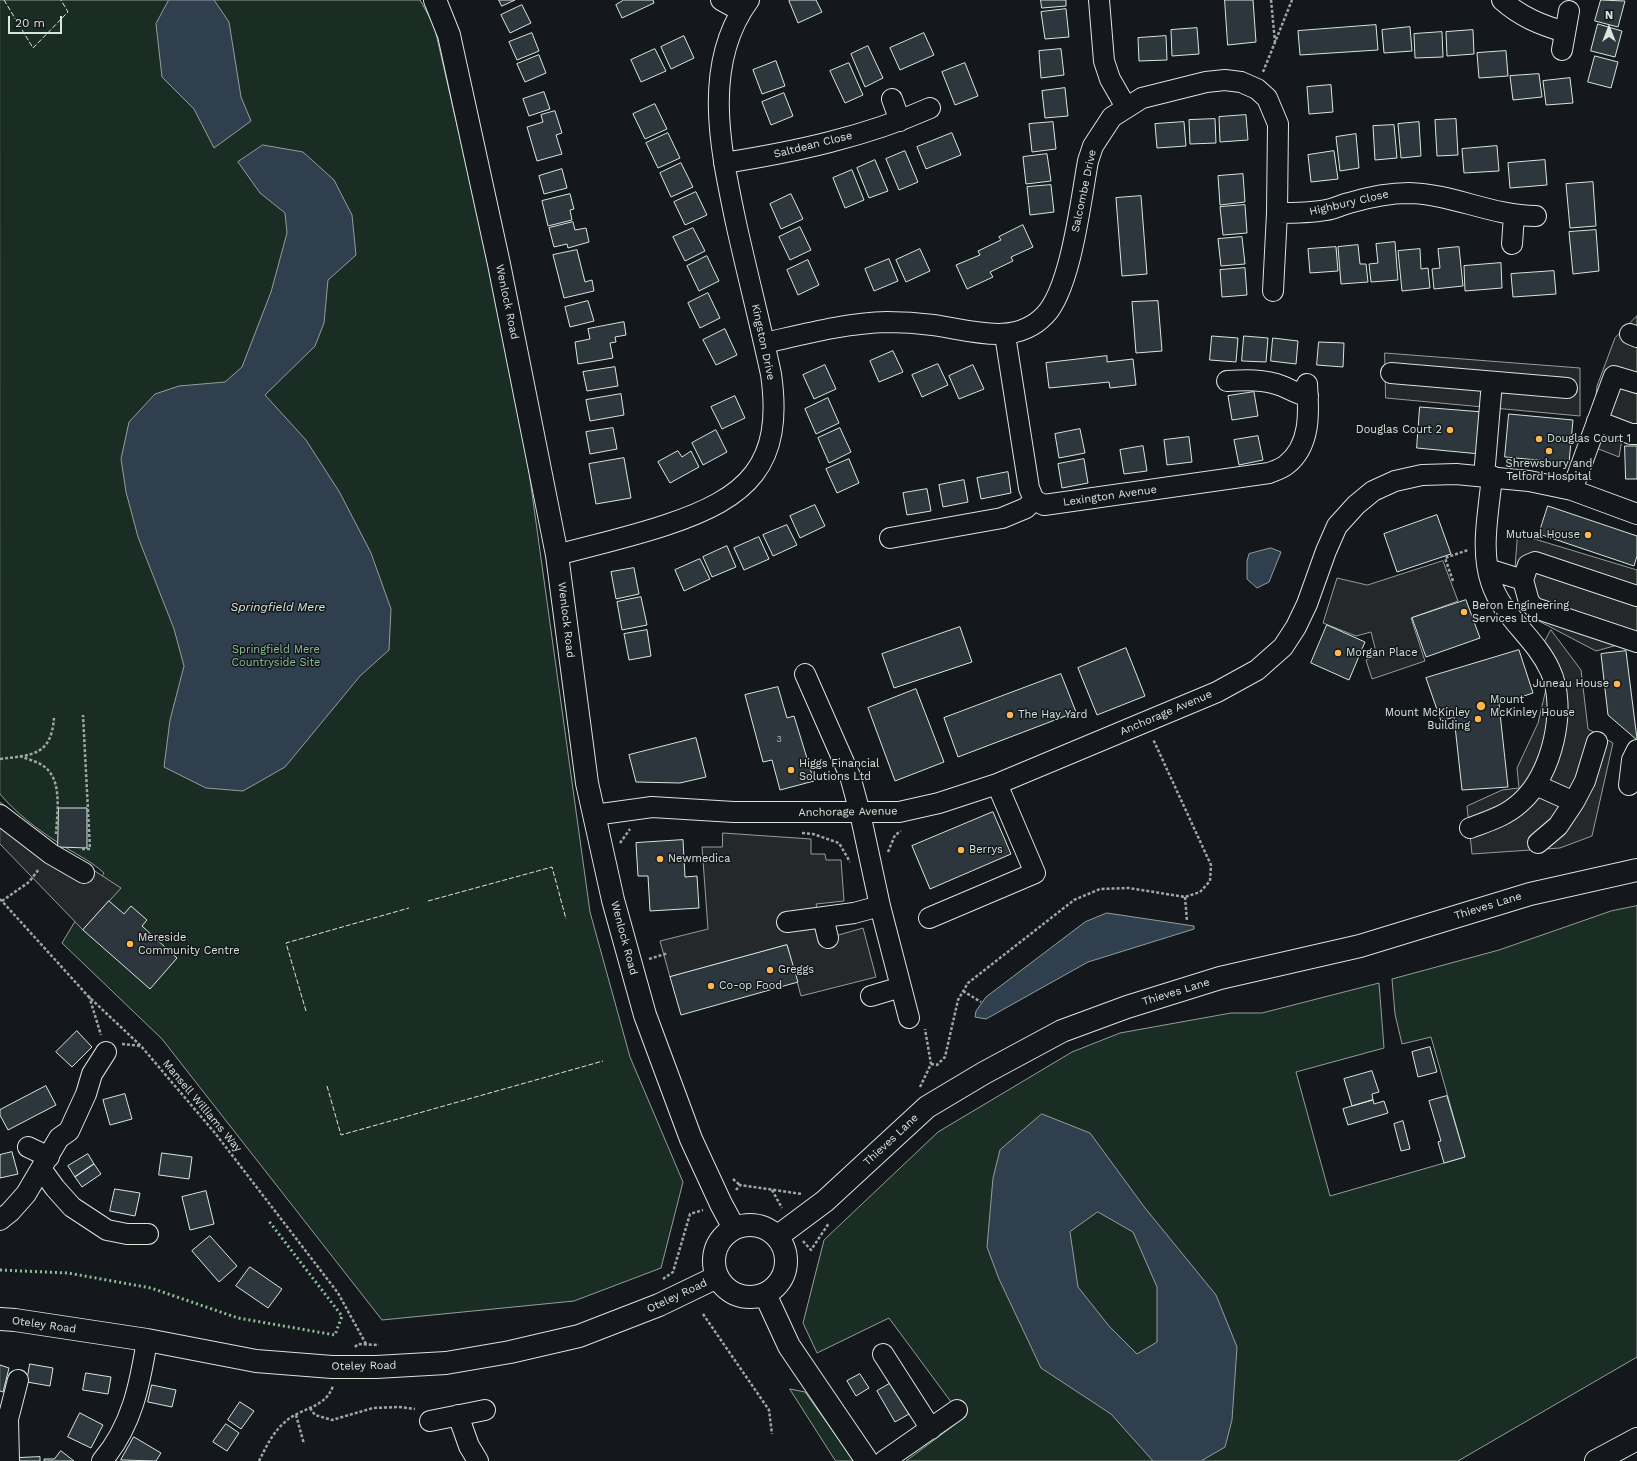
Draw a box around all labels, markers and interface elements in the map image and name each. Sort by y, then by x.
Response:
scale bar [10,8,64,34]
north arrow [1589,8,1629,48]
text: N [1605,9,1613,22]
text: 20 m [15,16,45,30]
street label: Saltdean Close [772,129,854,161]
street label: Salcombe Drive [1069,148,1099,234]
street label: Highbury Close [1308,187,1390,219]
street label: Wenlock Road [493,263,521,341]
street label: Kingston Drive [748,303,778,381]
place label: Douglas Court 2 [1356,423,1442,437]
marker: Douglas Court 2 [1445,425,1455,435]
place label: Douglas Court 1 [1547,432,1631,446]
marker: Douglas Court 1 [1534,434,1544,444]
marker: Shrewsbury and Telford Hospital [1544,446,1554,456]
place label: Shrewsbury and Telford Hospital [1506,457,1592,483]
street label: Lexington Avenue [1062,483,1158,509]
place label: Mutual House [1506,528,1580,542]
marker: Mutual House [1583,530,1593,540]
street label: Wenlock Road [555,581,577,659]
place label: Beron Engineering Services Ltd [1472,599,1569,625]
water label: Springfield Mere [231,600,325,614]
marker: Beron Engineering Services Ltd [1459,607,1469,617]
park label: Springfield Mere Countryside Site [232,643,320,669]
place label: Morgan Place [1346,646,1418,660]
marker: Morgan Place [1333,648,1343,658]
place label: Juneau House [1533,677,1609,691]
marker: Juneau House [1612,679,1622,689]
street label: Anchorage Avenue [1118,688,1214,738]
place label: Mount McKinley House [1490,693,1575,719]
marker: Mount McKinley House [1475,700,1487,712]
place label: Mount McKinley Building [1385,706,1470,732]
place label: The Hay Yard [1018,708,1087,722]
marker: The Hay Yard [1005,710,1015,720]
marker: Mount McKinley Building [1473,714,1483,724]
house number: 3 [776,734,782,744]
place label: Higgs Financial Solutions Ltd [799,757,879,783]
marker: Higgs Financial Solutions Ltd [786,765,796,775]
street label: Anchorage Avenue [798,805,898,819]
place label: Berrys [969,843,1003,857]
marker: Berrys [956,845,966,855]
place label: Newmedica [668,852,730,866]
marker: Newmedica [655,854,665,864]
street label: Thieves Lane [1453,889,1523,923]
street label: Wenlock Road [608,899,640,977]
place label: Mereside Community Centre [138,931,240,957]
marker: Mereside Community Centre [125,939,135,949]
place label: Greggs [778,963,814,977]
marker: Greggs [765,965,775,975]
street label: Thieves Lane [1141,975,1211,1009]
place label: Co-op Food [719,979,782,993]
marker: Co-op Food [706,981,716,991]
street label: Mansell Williams Way [160,1057,244,1155]
street label: Thieves Lane [861,1111,921,1169]
street label: Oteley Road [645,1276,709,1316]
street label: Oteley Road [11,1314,77,1336]
street label: Oteley Road [331,1359,397,1373]

